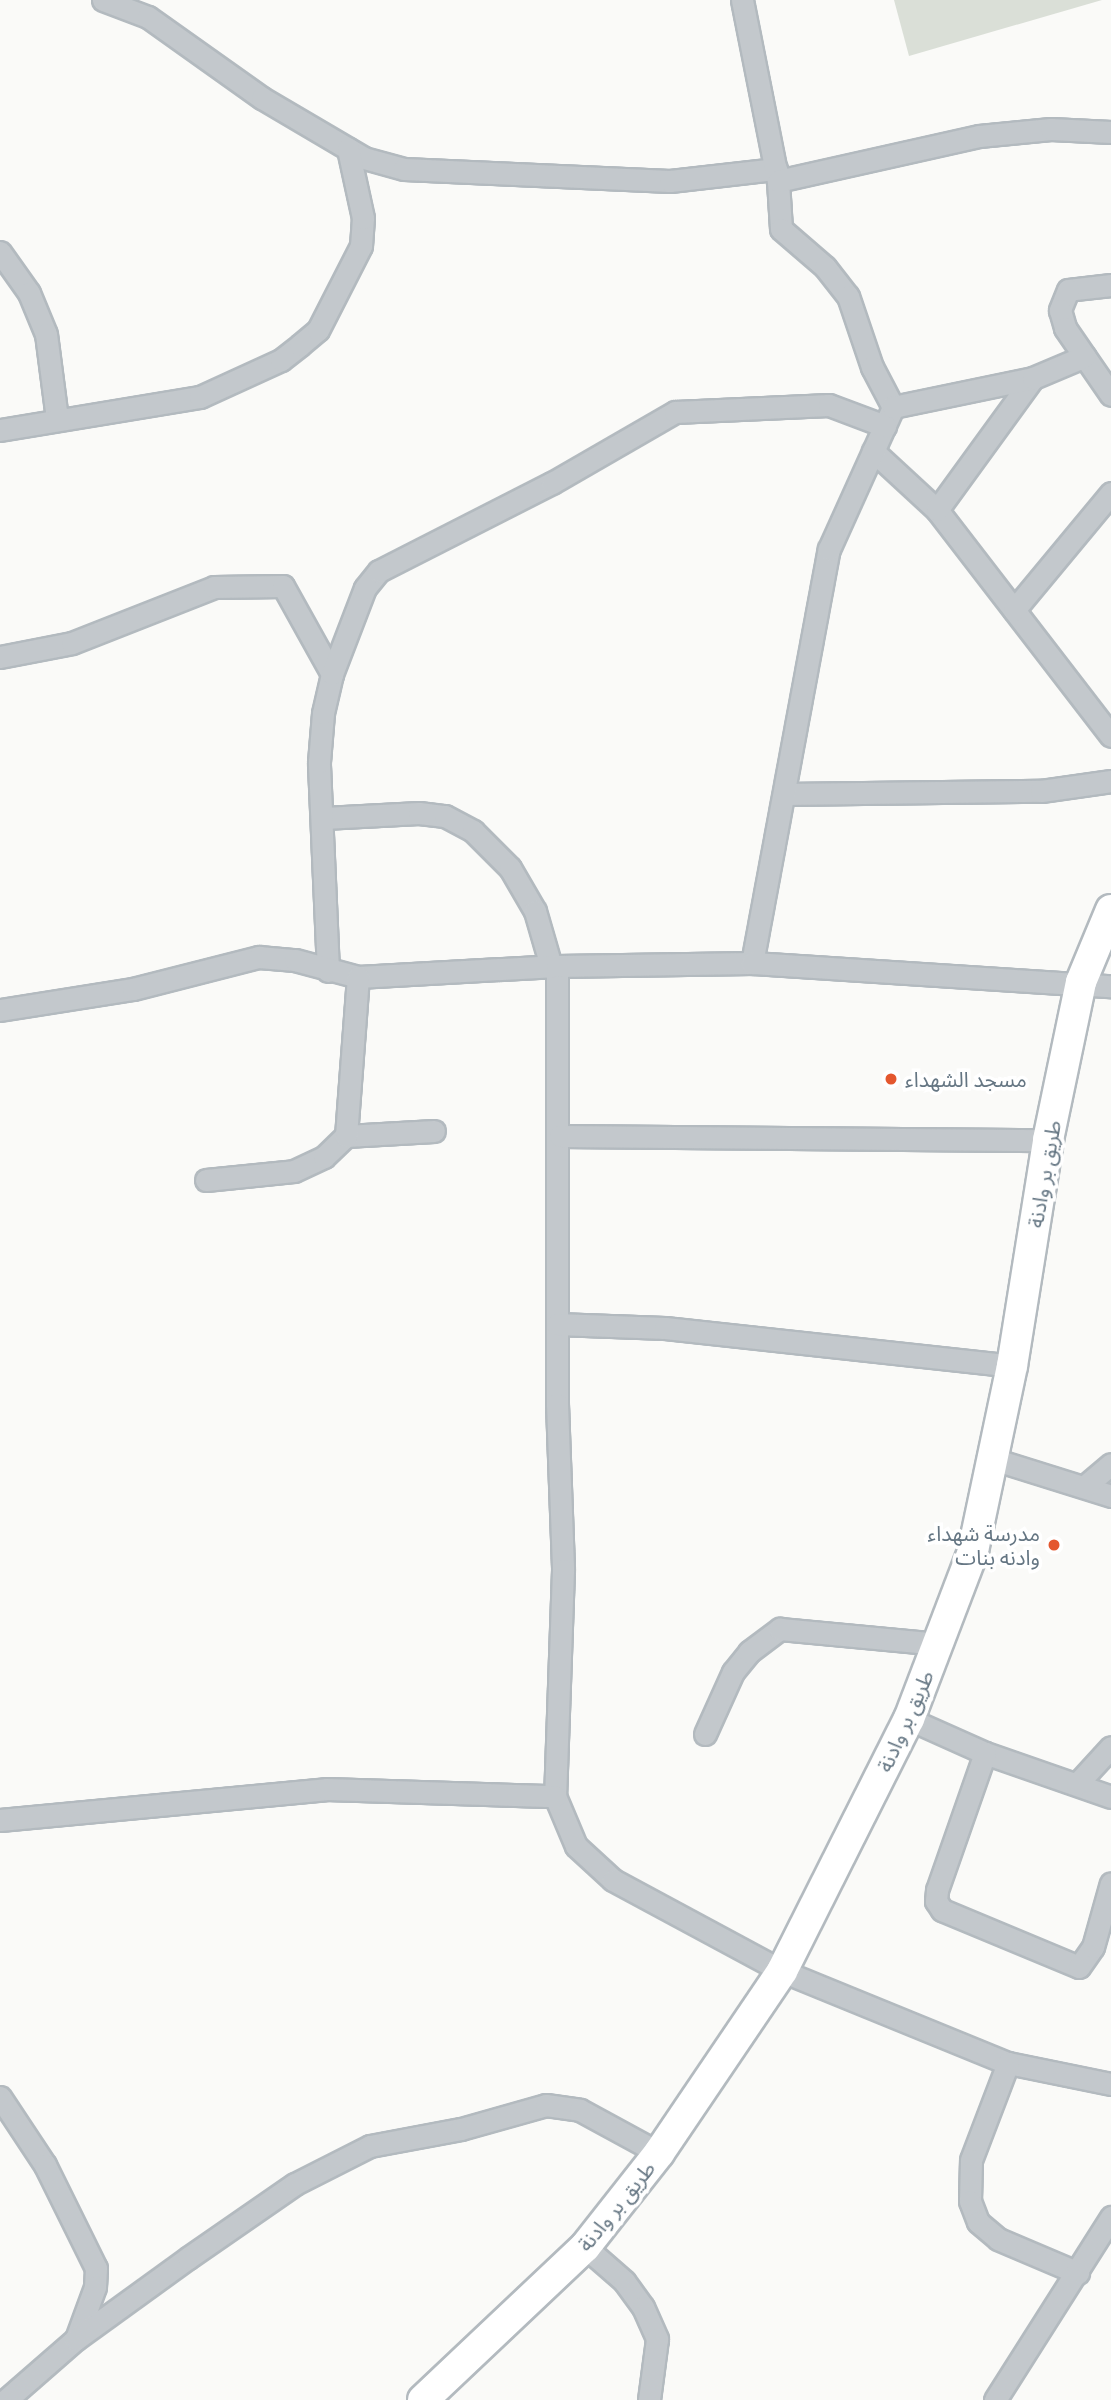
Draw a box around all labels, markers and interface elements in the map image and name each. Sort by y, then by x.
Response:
place label: مسجد الشهداء [905,1066,1027,1092]
marker: مسجد الشهداء [883,1071,899,1087]
street label: طريق بر وادنة [1022,1118,1066,1230]
place label: مدرسة شهداء وادنه بنات [928,1520,1040,1570]
marker: مدرسة شهداء وادنه بنات [1046,1537,1062,1553]
street label: طريق بر وادنة [871,1666,939,1776]
street label: طريق بر وادنة [572,2156,660,2256]

